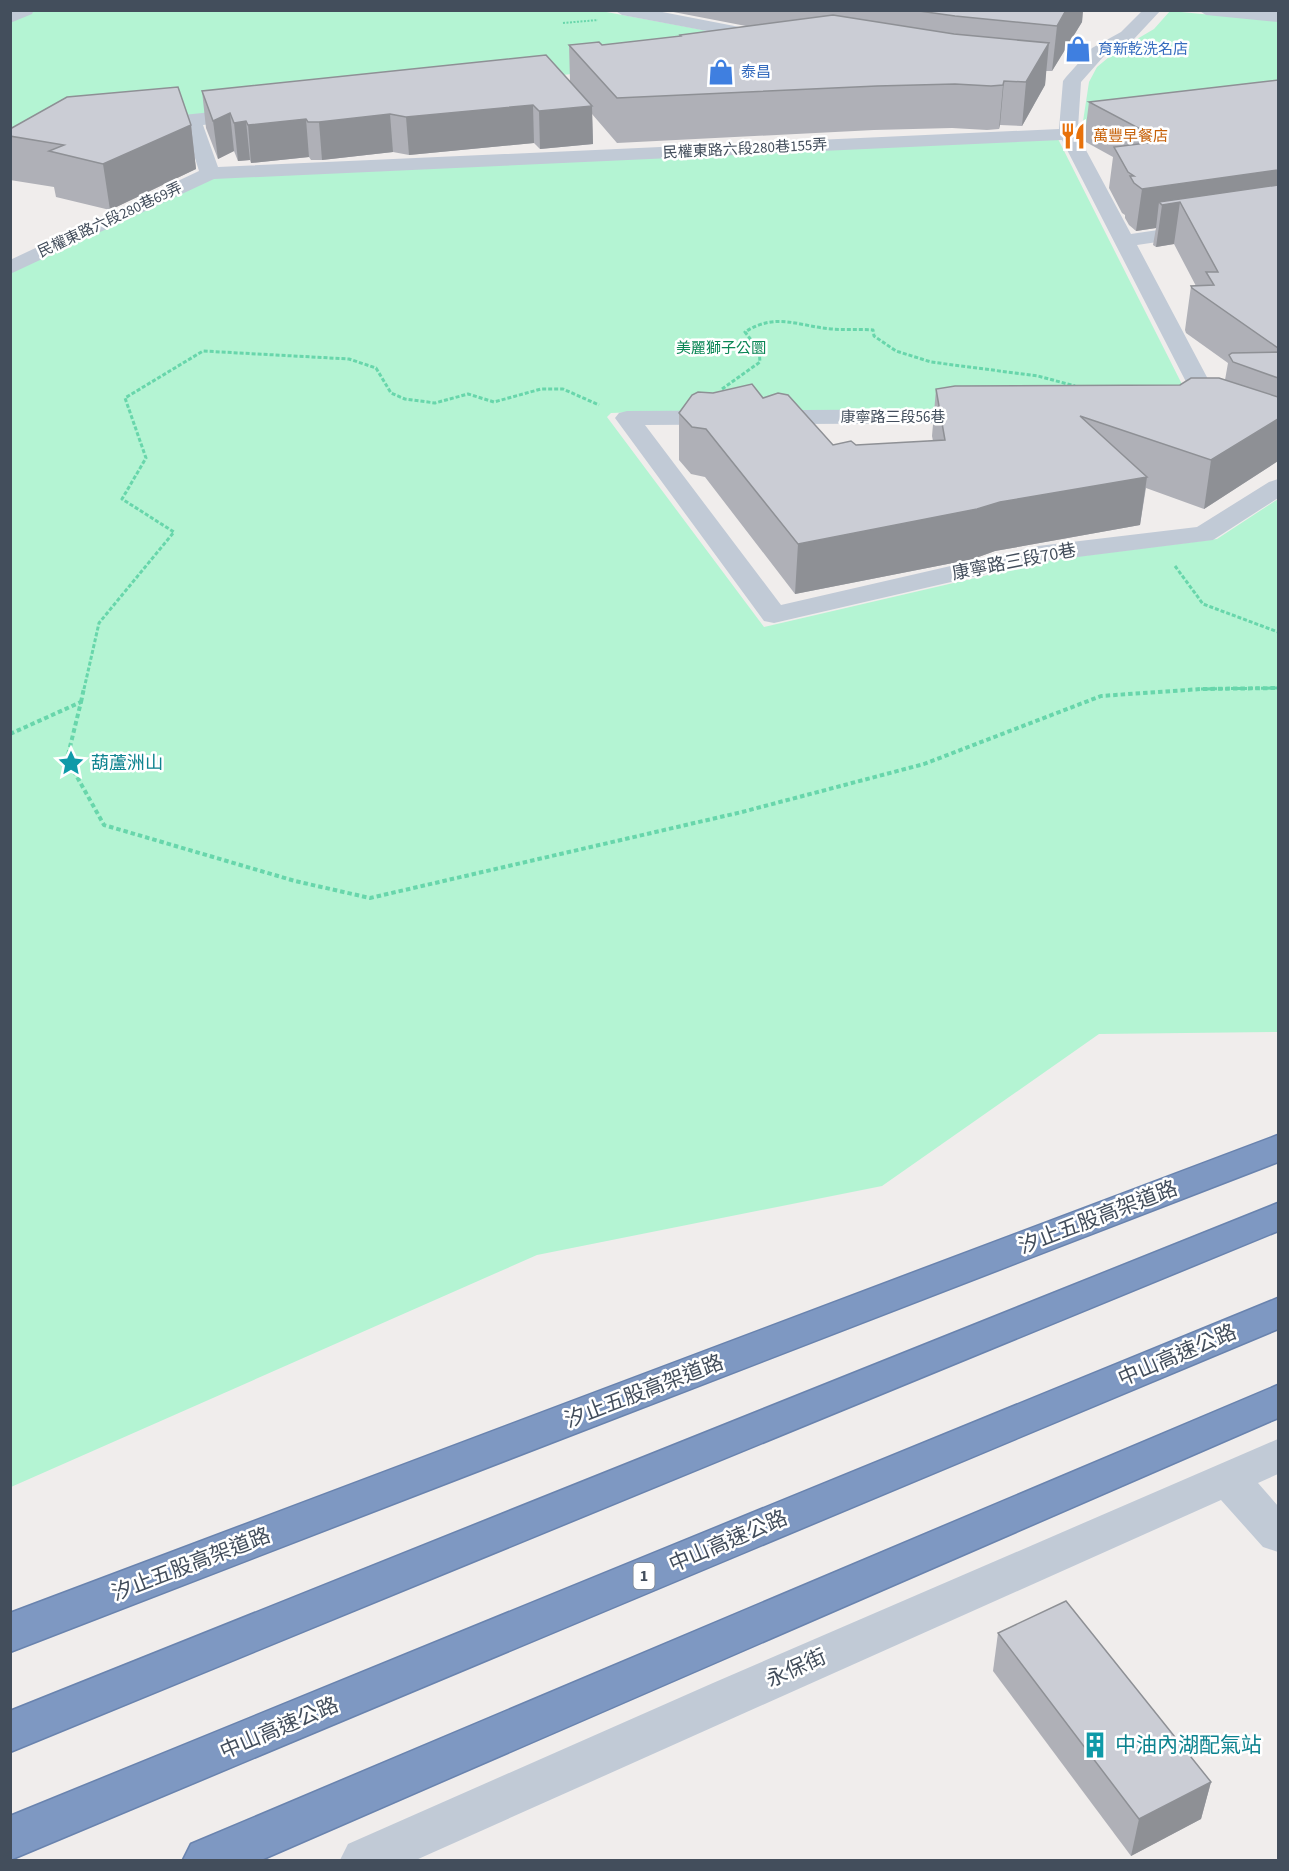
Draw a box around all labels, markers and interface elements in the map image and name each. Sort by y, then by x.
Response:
shop icon: 育新乾洗名店 [1063,34,1093,64]
place label: 育新乾洗名店 [1098,39,1188,60]
shop icon: 泰昌 [706,57,736,87]
place label: 泰昌 [741,62,771,83]
restaurant icon: 萬豐早餐店 [1058,121,1088,151]
place label: 萬豐早餐店 [1093,126,1168,147]
street label: 民權東路六段280巷155弄 [662,134,828,164]
street label: 民權東路六段280巷69弄 [34,177,186,263]
park label: 美麗獅子公圜 [676,338,766,359]
street label: 康寧路三段56巷 [841,407,945,428]
street label: 康寧路三段70巷 [950,538,1078,586]
place icon: 葫蘆洲山 [56,748,86,778]
place label: 葫蘆洲山 [91,751,163,776]
street label: 汐止五股高架道路 [1014,1173,1182,1261]
street label: 中山高速公路 [1113,1317,1241,1393]
street label: 汐止五股高架道路 [560,1347,728,1435]
street label: 中山高速公路 [664,1503,792,1579]
street label: 汐止五股高架道路 [107,1520,275,1608]
road number: 1 [634,1563,654,1589]
street label: 永保街 [761,1641,831,1695]
street label: 中山高速公路 [215,1690,343,1766]
building icon: 中油內湖配氣站 [1080,1730,1110,1760]
place label: 中油內湖配氣站 [1115,1730,1262,1760]

